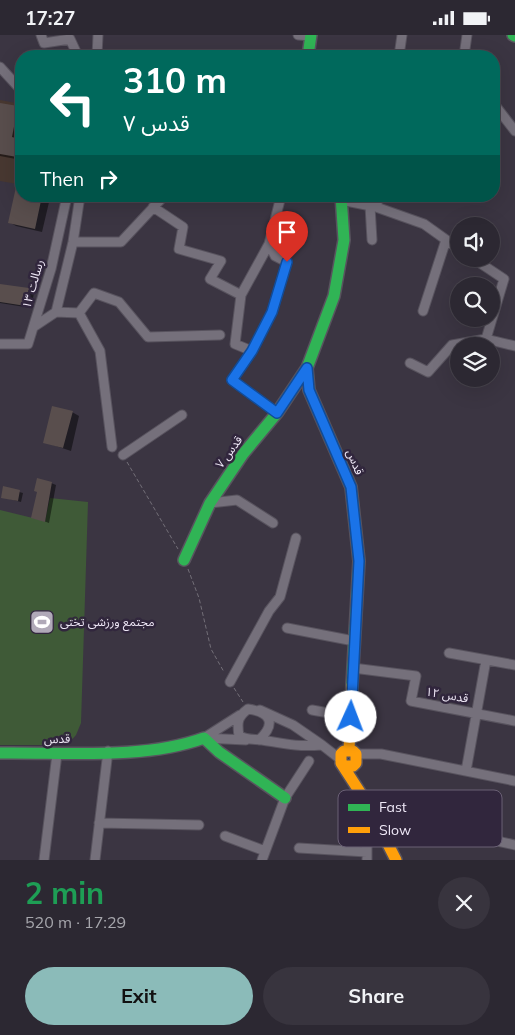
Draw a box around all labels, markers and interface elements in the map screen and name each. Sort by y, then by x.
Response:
text: 17:27 [25,6,75,30]
text: 310 m [123,58,227,102]
icon: left [40,70,105,135]
text: قدس ۷ [123,109,189,137]
icon: right [94,165,122,193]
text: Then [40,167,84,191]
pin [266,211,308,262]
map controls [450,217,500,387]
button: sound [450,217,500,267]
icon: arrive [273,218,301,246]
street label: رسالت ۱۳ [18,258,47,310]
button: search [450,277,500,327]
button: layers [450,337,500,387]
street label: قدس ۷ [212,433,245,471]
street label: قدس [343,447,367,477]
sports icon: مجتمع ورزشی تختی [29,609,55,635]
place label: مجتمع ورزشی تختی [60,614,155,631]
street label: قدس ۱۲ [425,683,470,706]
position arrow [324,690,376,742]
street label: قدس [44,731,70,746]
legend [338,790,502,847]
text: Fast [379,798,407,816]
text: Slow [379,821,411,839]
text: 2 min [25,874,104,912]
button: close [438,877,490,929]
text: 520 m · 17:29 [25,912,126,932]
button: Exit [25,967,253,1025]
button: Share [263,967,490,1025]

